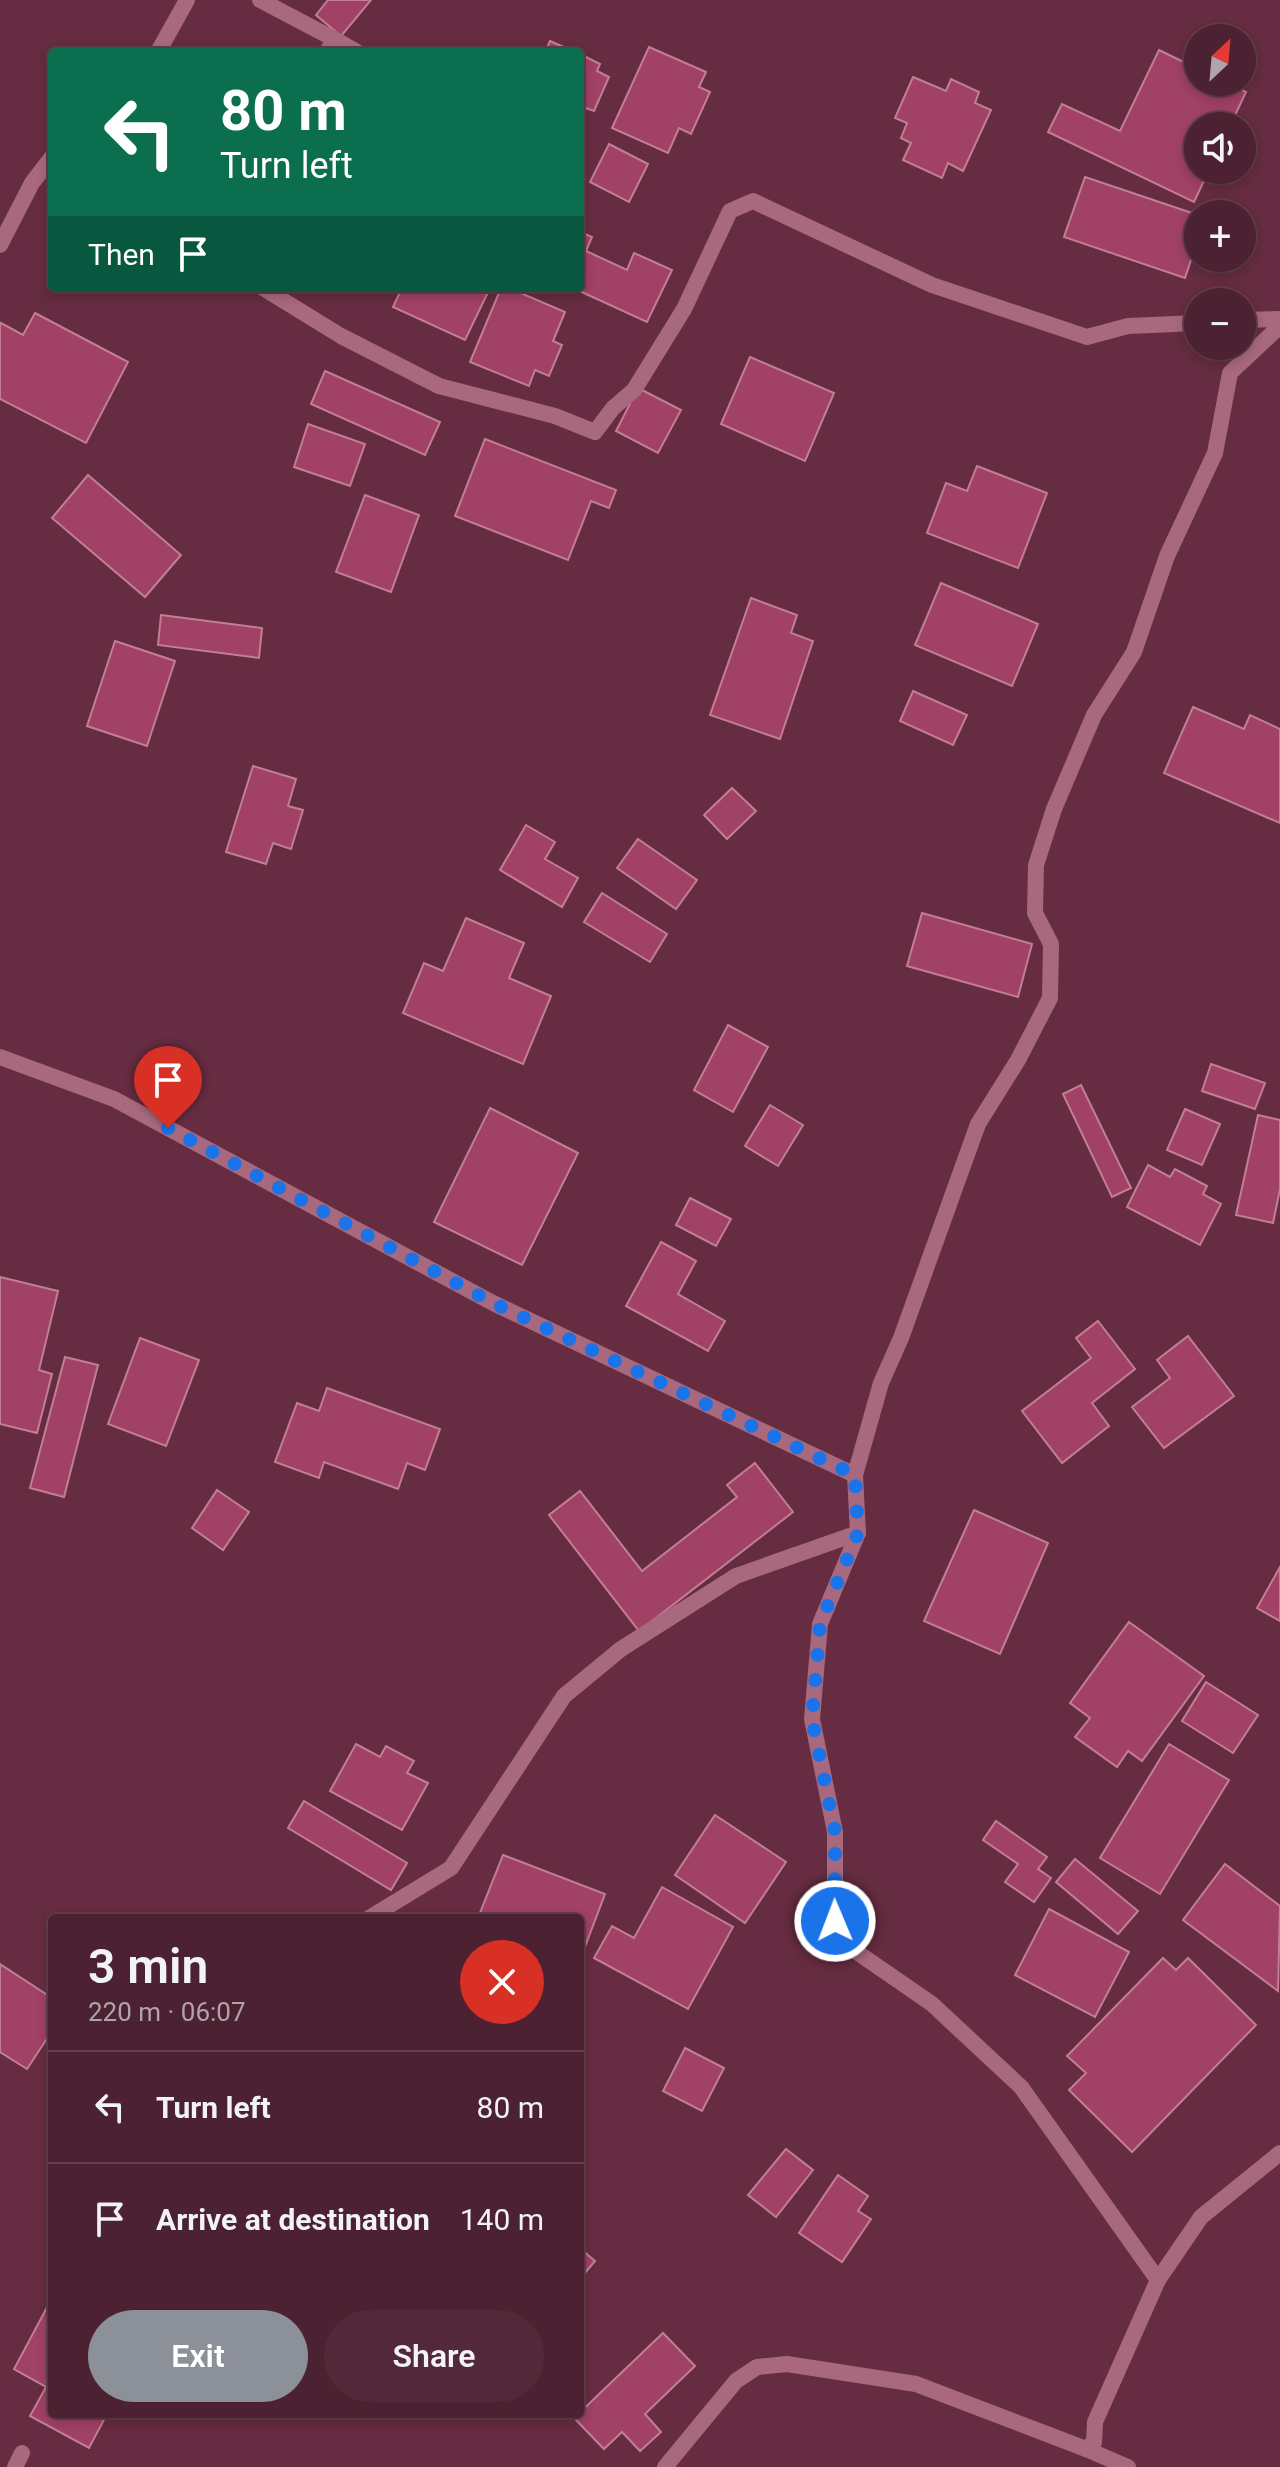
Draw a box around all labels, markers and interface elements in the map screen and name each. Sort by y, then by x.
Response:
north arrow [1184,24,1256,96]
map controls [1184,24,1256,360]
text: 80 m [220,78,347,144]
icon: left [88,80,192,184]
button: sound [1184,112,1256,184]
text: Turn left [220,145,353,187]
button: + [1184,200,1256,272]
icon: arrive [171,232,215,276]
text: Then [88,237,155,272]
button: − [1184,288,1256,360]
pin [134,1046,202,1128]
icon: arrive [146,1058,190,1102]
position arrow [793,1879,877,1963]
text: 3 min [88,1938,208,1995]
button: close [460,1940,544,2024]
text: 220 m · 06:07 [88,1997,246,2027]
icon: left [88,2085,132,2129]
text: Turn left [156,2090,271,2125]
text: 80 m [477,2090,544,2125]
icon: arrive [88,2197,132,2241]
text: Arrive at destination [156,2202,430,2237]
text: 140 m [460,2202,544,2237]
button: Exit [88,2310,308,2402]
button: Share [324,2310,544,2402]

